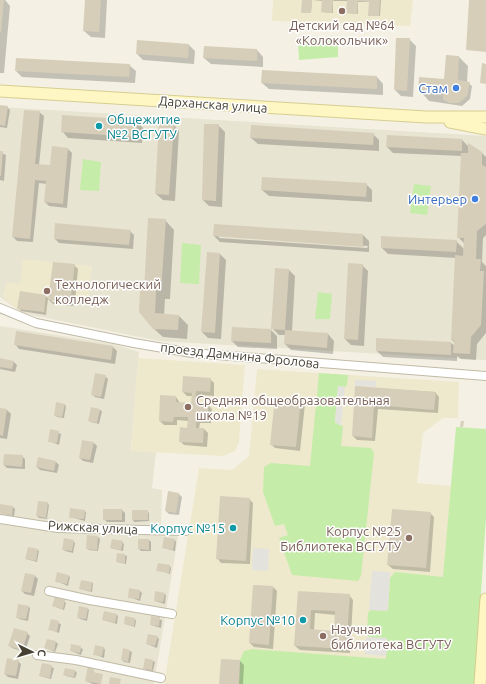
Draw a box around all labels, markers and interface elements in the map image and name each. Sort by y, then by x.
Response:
marker: Детский сад №64 «Колокольчик» [337,6,347,16]
place label: Детский сад №64 «Колокольчик» [289,18,395,47]
place label: Стам [418,81,448,95]
marker: Стам [451,83,461,93]
street label: Дарханская улица [158,93,268,115]
place label: Общежитие №2 ВСГУТУ [107,112,181,141]
marker: Общежитие №2 ВСГУТУ [94,121,104,131]
place label: Интерьер [408,192,467,206]
marker: Интерьер [470,194,480,204]
place label: Технологический колледж [55,277,161,306]
marker: Технологический колледж [42,286,52,296]
street label: проезд Дамнина Фролова [160,340,320,370]
place label: Средняя общеобразовательная школа №19 [196,393,390,422]
marker: Средняя общеобразовательная школа №19 [183,402,193,412]
street label: Рижская улица [48,518,138,536]
place label: Корпус №15 [150,521,225,535]
marker: Корпус №15 [228,523,238,533]
place label: Корпус №25 Библиотека ВСГУТУ [280,524,402,553]
marker: Корпус №25 Библиотека ВСГУТУ [404,533,414,543]
place label: Корпус №10 [220,613,295,627]
marker: Корпус №10 [298,615,308,625]
place label: Научная библиотека ВСГУТУ [331,622,452,651]
marker: Научная библиотека ВСГУТУ [318,631,328,641]
north arrow [12,632,52,672]
text: С [36,649,48,657]

